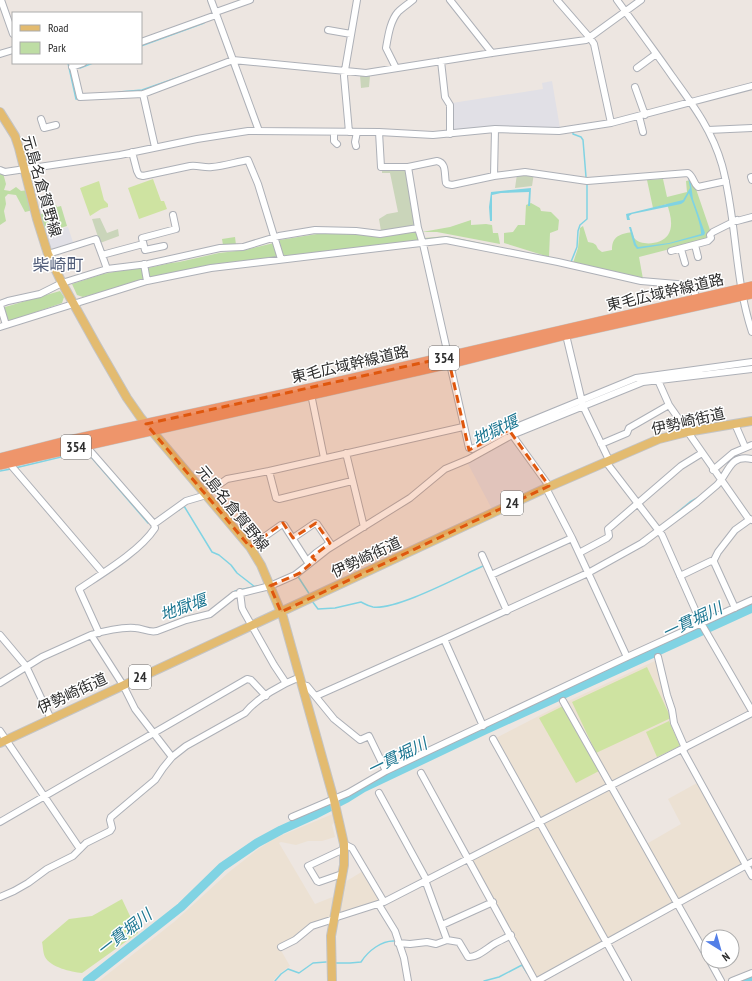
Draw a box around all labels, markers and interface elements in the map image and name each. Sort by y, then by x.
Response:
legend [12,12,142,64]
text: Road [48,20,68,35]
text: Park [48,40,66,55]
street label: 元島名倉賀野線 [18,133,66,239]
district label: 柴崎町 [33,254,84,276]
street label: 東毛広域幹線道路 [604,269,726,315]
street label: 東毛広域幹線道路 [289,341,411,387]
road number: 354 [429,346,459,370]
street label: 伊勢崎街道 [649,403,727,439]
water label: 地獄堰 [469,410,524,449]
road number: 354 [61,435,91,459]
street label: 元島名倉賀野線 [193,461,273,555]
road number: 24 [501,491,523,515]
street label: 伊勢崎街道 [328,533,404,581]
water label: 地獄堰 [157,588,212,625]
water label: 一貫堀川 [659,597,727,643]
road number: 24 [129,665,151,689]
street label: 伊勢崎街道 [34,669,110,717]
water label: 一貫堀川 [364,732,432,779]
water label: 一貫堀川 [93,903,157,960]
north arrow [700,929,740,969]
text: N [719,950,733,964]

